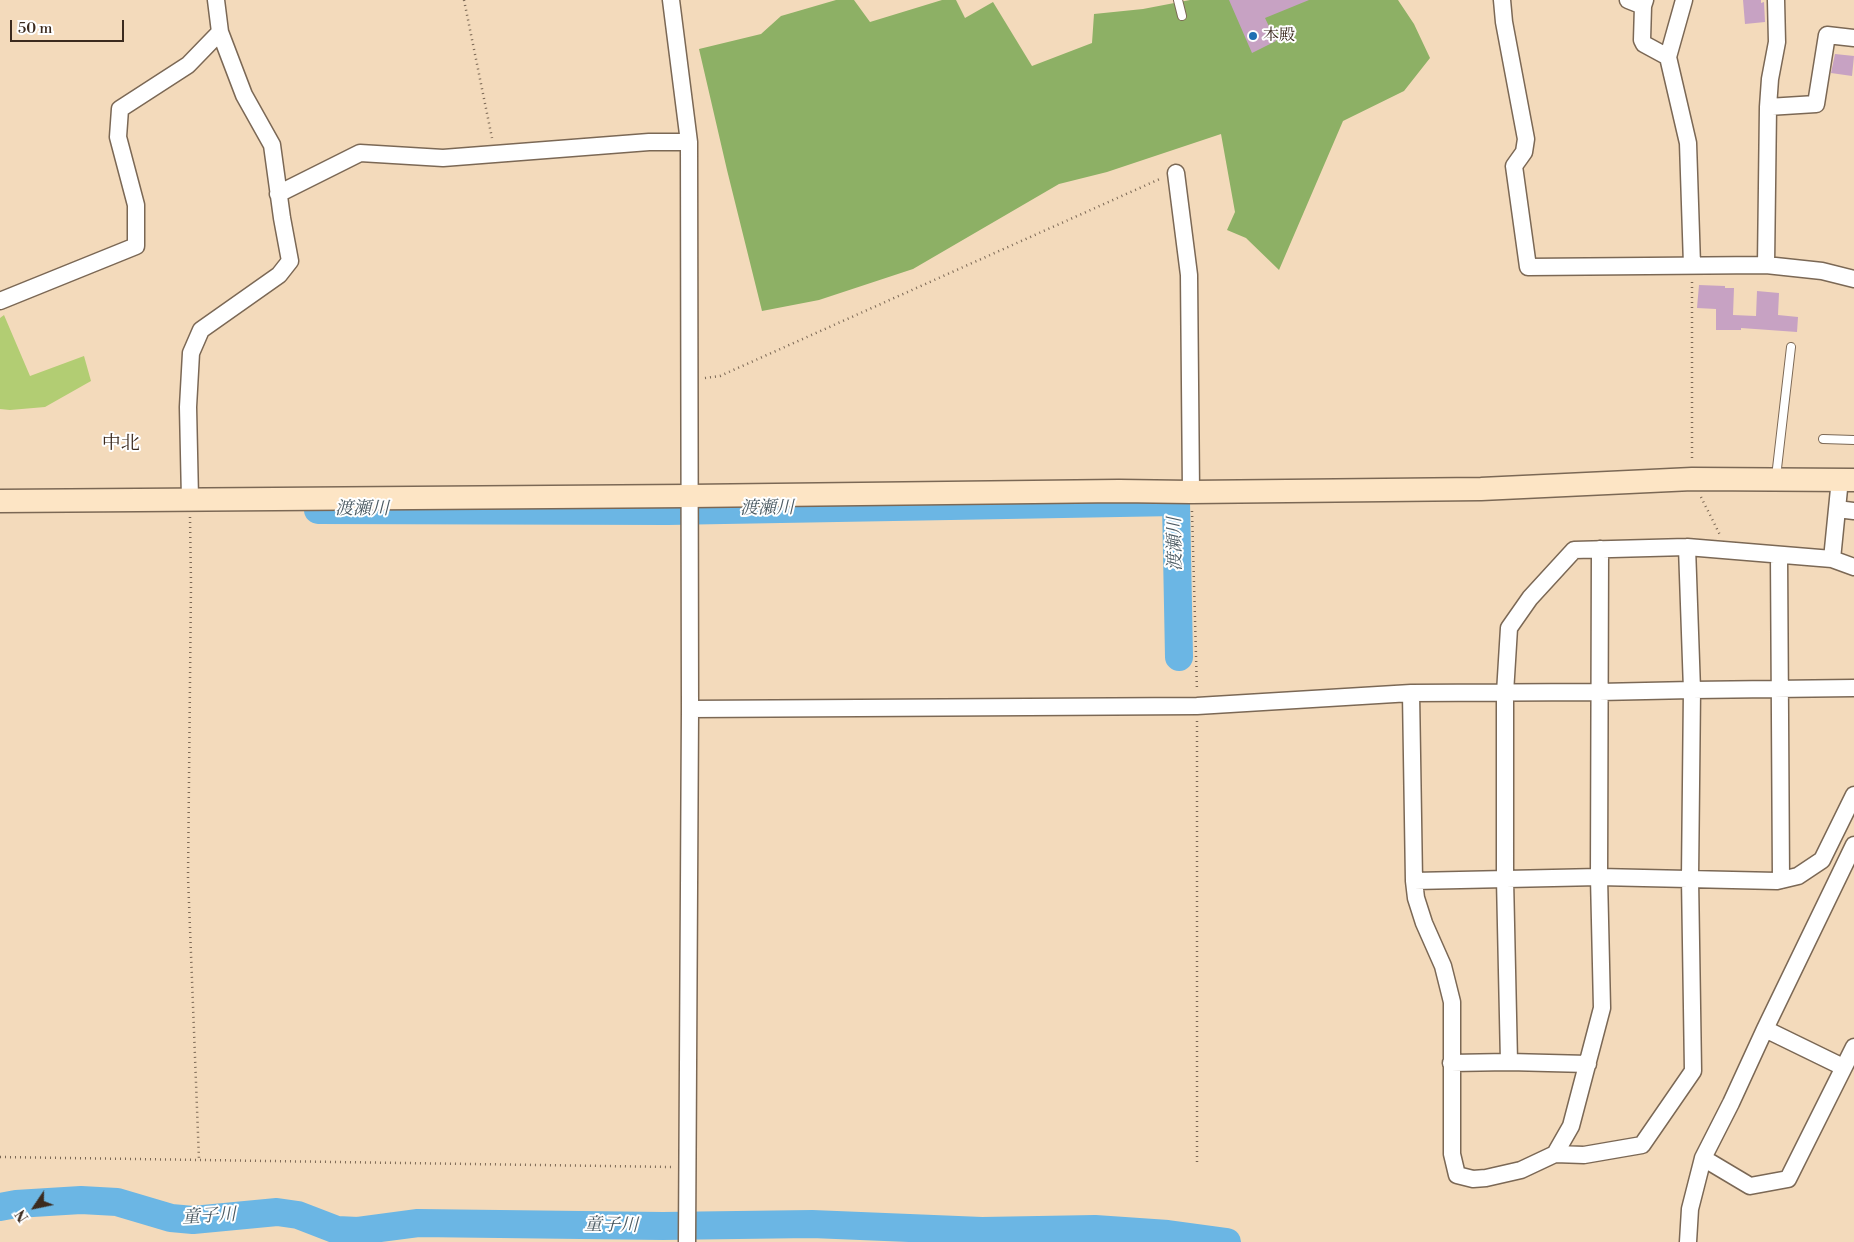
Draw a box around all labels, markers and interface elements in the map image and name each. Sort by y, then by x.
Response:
scale bar [12,10,126,42]
text: 50 m [18,19,52,38]
place label: 本殿 [1263,26,1295,46]
marker: 本殿 [1247,30,1259,42]
district label: 中北 [102,433,140,455]
water label: 渡瀬川 [740,498,794,520]
water label: 渡瀬川 [335,499,389,521]
water label: 渡瀬川 [1165,517,1187,571]
north arrow [10,1182,60,1232]
water label: 童子川 [181,1205,237,1229]
text: N [12,1206,33,1225]
water label: 童子川 [584,1215,638,1237]

